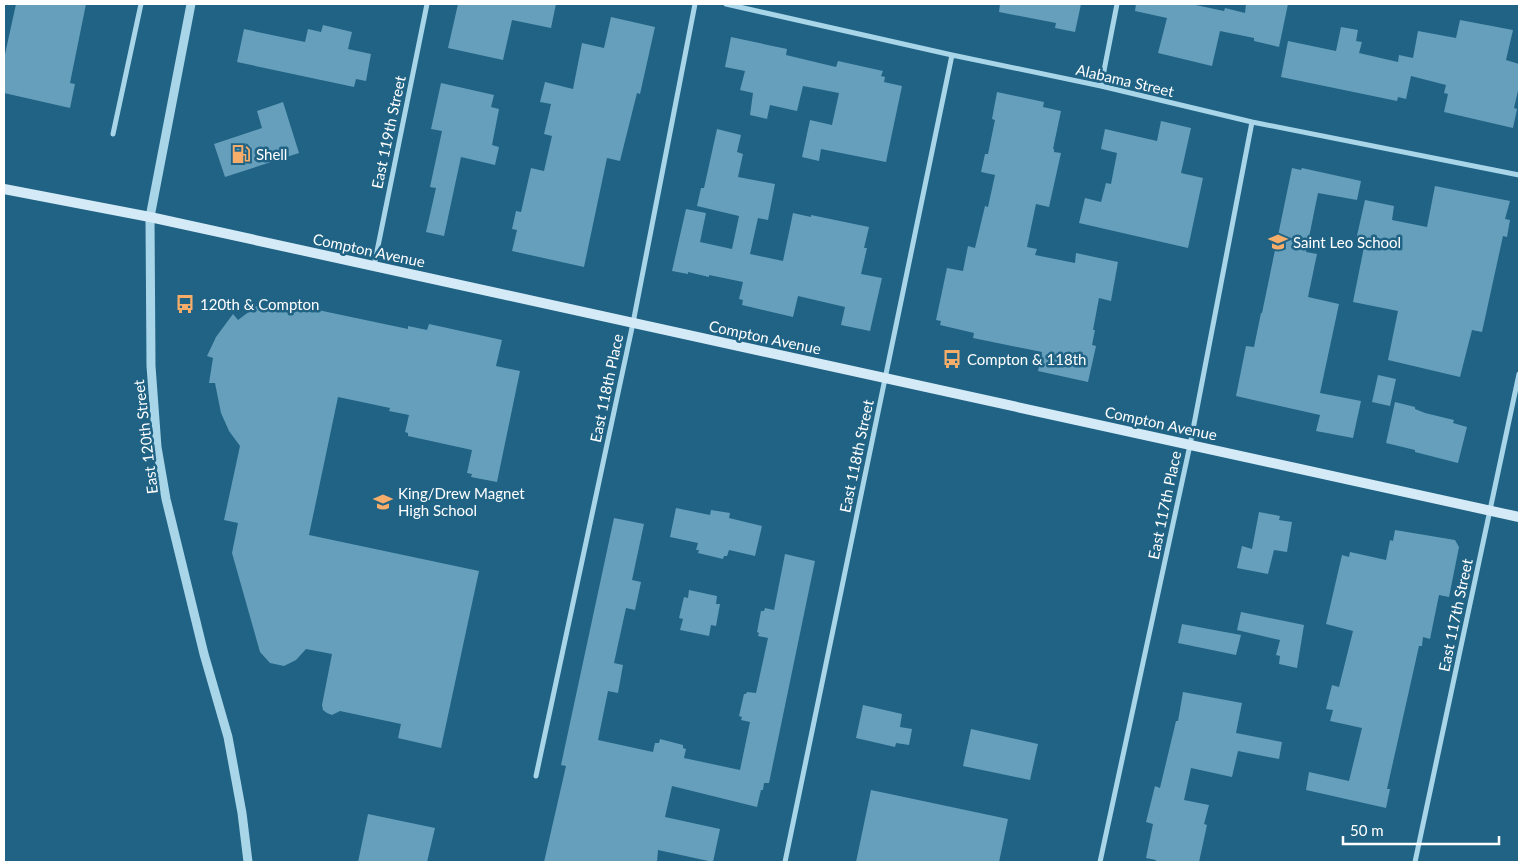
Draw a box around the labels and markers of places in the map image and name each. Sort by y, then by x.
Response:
fuel station icon: Shell [230,143,252,165]
place label: Shell [256,145,287,163]
school or university icon: Saint Leo School [1267,231,1289,253]
place label: Saint Leo School [1293,233,1401,251]
bus stop icon: 120th & Compton [174,293,196,315]
place label: 120th & Compton [200,295,319,313]
bus stop icon: Compton & 118th [941,348,963,370]
place label: Compton & 118th [967,350,1086,368]
place label: King/Drew Magnet High School [398,484,525,519]
school or university icon: King/Drew Magnet High School [372,491,394,513]

